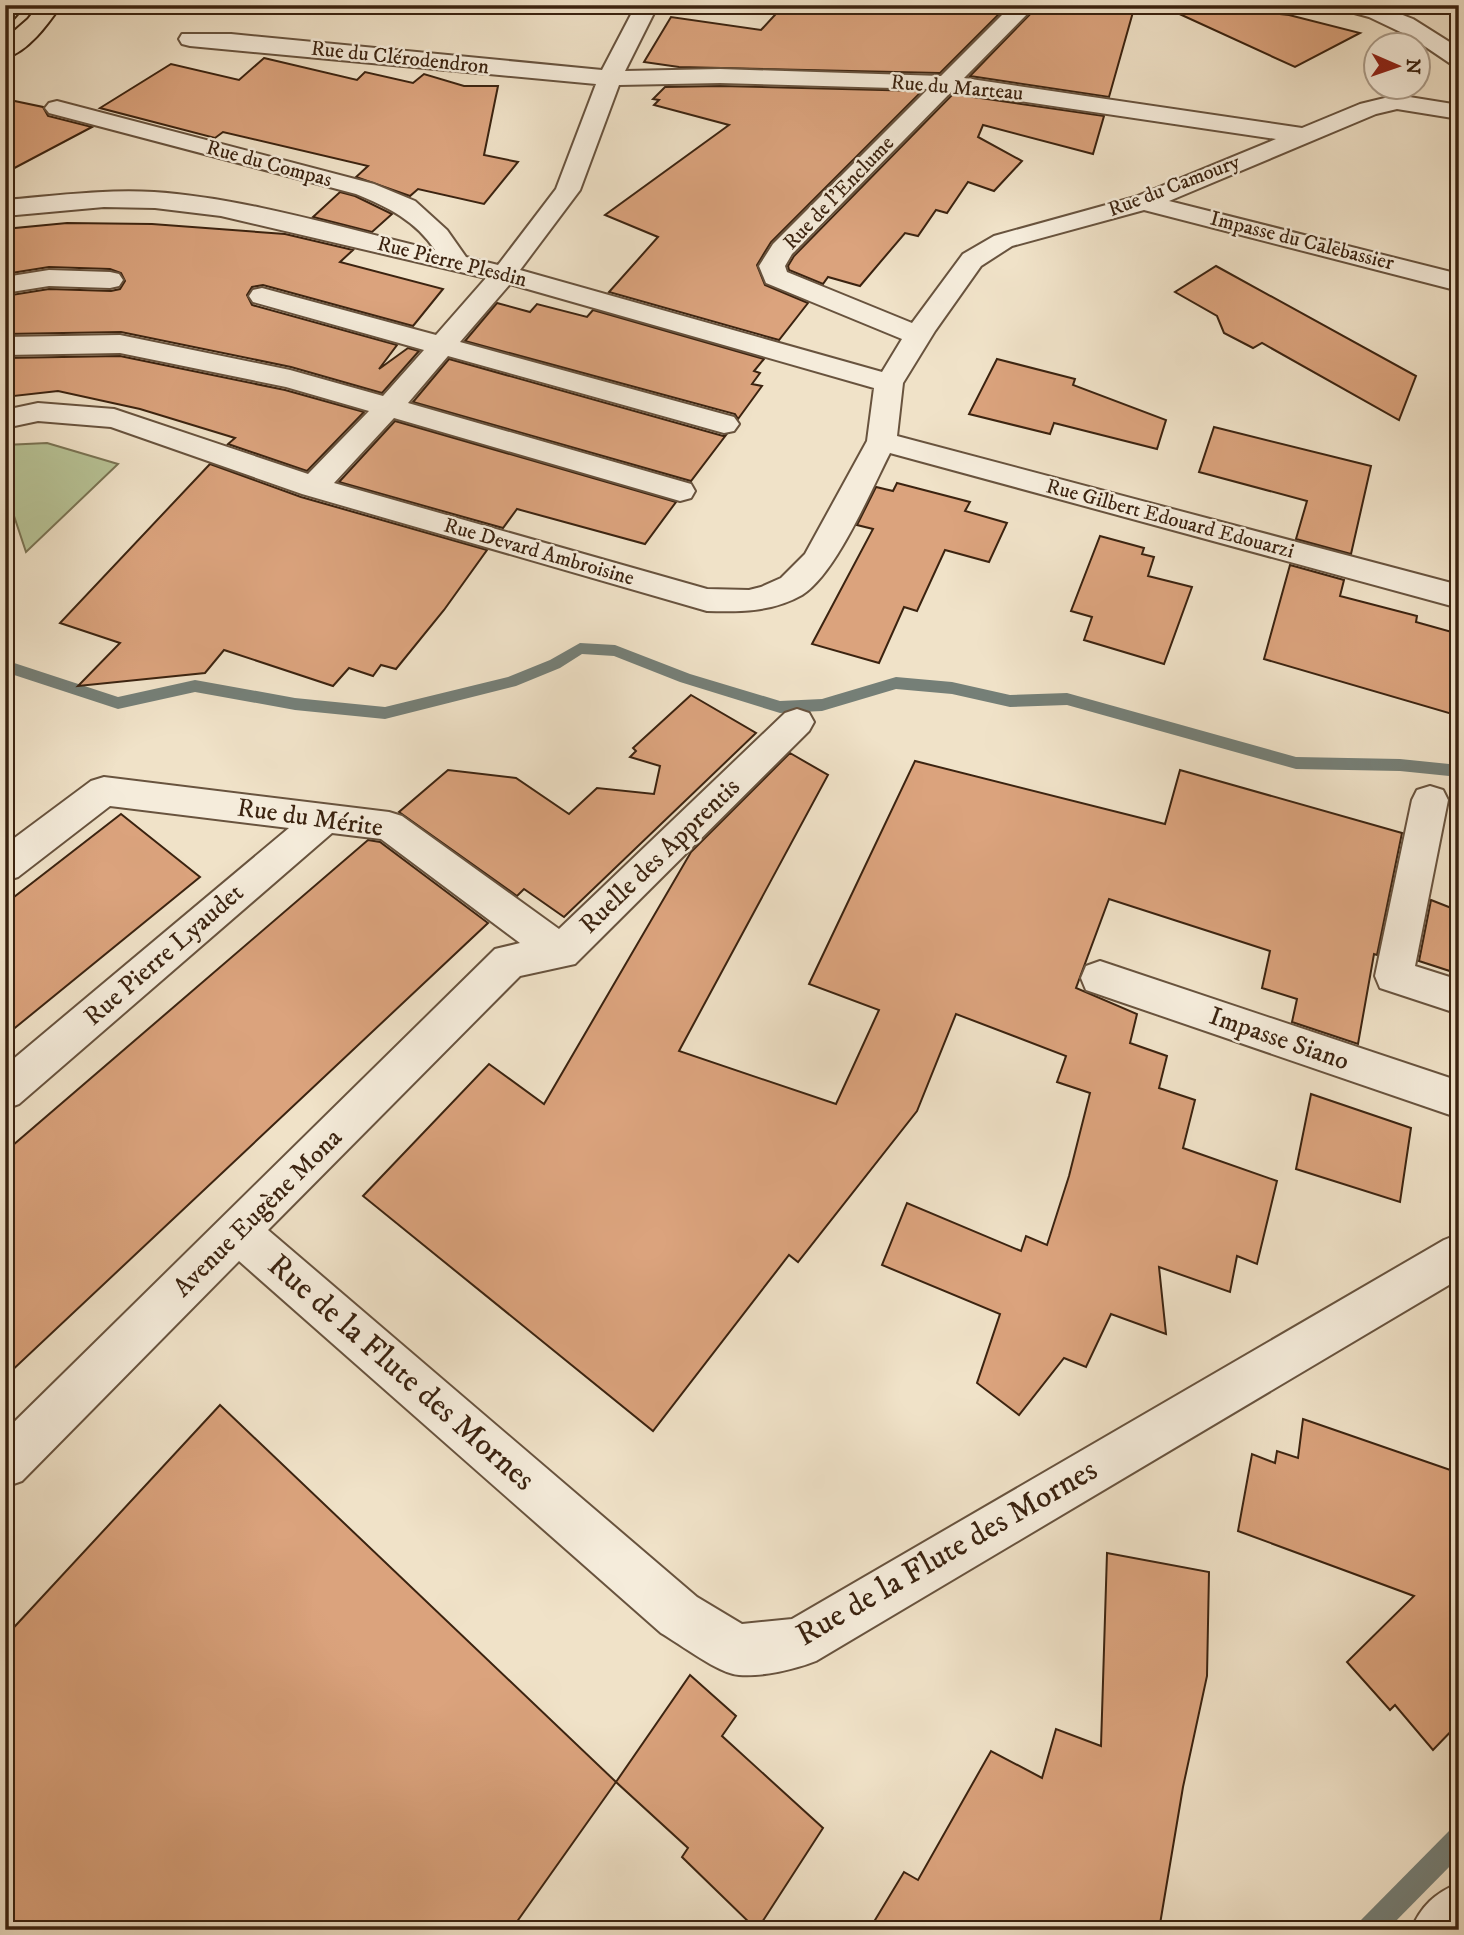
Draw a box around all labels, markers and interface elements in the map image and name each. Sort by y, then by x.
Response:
north arrow [1362,32,1432,102]
street label: Rue du Clérodendron [310,36,490,80]
text: N [1401,58,1424,75]
street label: Rue du Marteau [890,69,1024,107]
street label: Rue de l'Enclume [778,130,900,255]
street label: Rue du Compas [203,135,335,193]
street label: Rue du Camoury [1104,149,1245,223]
street label: Impasse du Calebassier [1207,206,1397,276]
street label: Rue Pierre Plesdin [374,231,530,293]
street label: Rue Gilbert Edouard Edouarzi [1043,473,1297,565]
street label: Rue Devard Ambroisine [441,512,637,592]
street label: Ruelle des Apprentis [573,771,747,941]
street label: Rue du Mérite [235,791,385,845]
street label: Rue Pierre Lyaudet [77,877,251,1033]
street label: Impasse Siano [1205,1000,1353,1078]
street label: Avenue Eugène Mona [167,1122,349,1304]
street label: Rue de la Flute des Mornes [259,1246,543,1500]
street label: Rue de la Flute des Mornes [789,1450,1105,1656]

